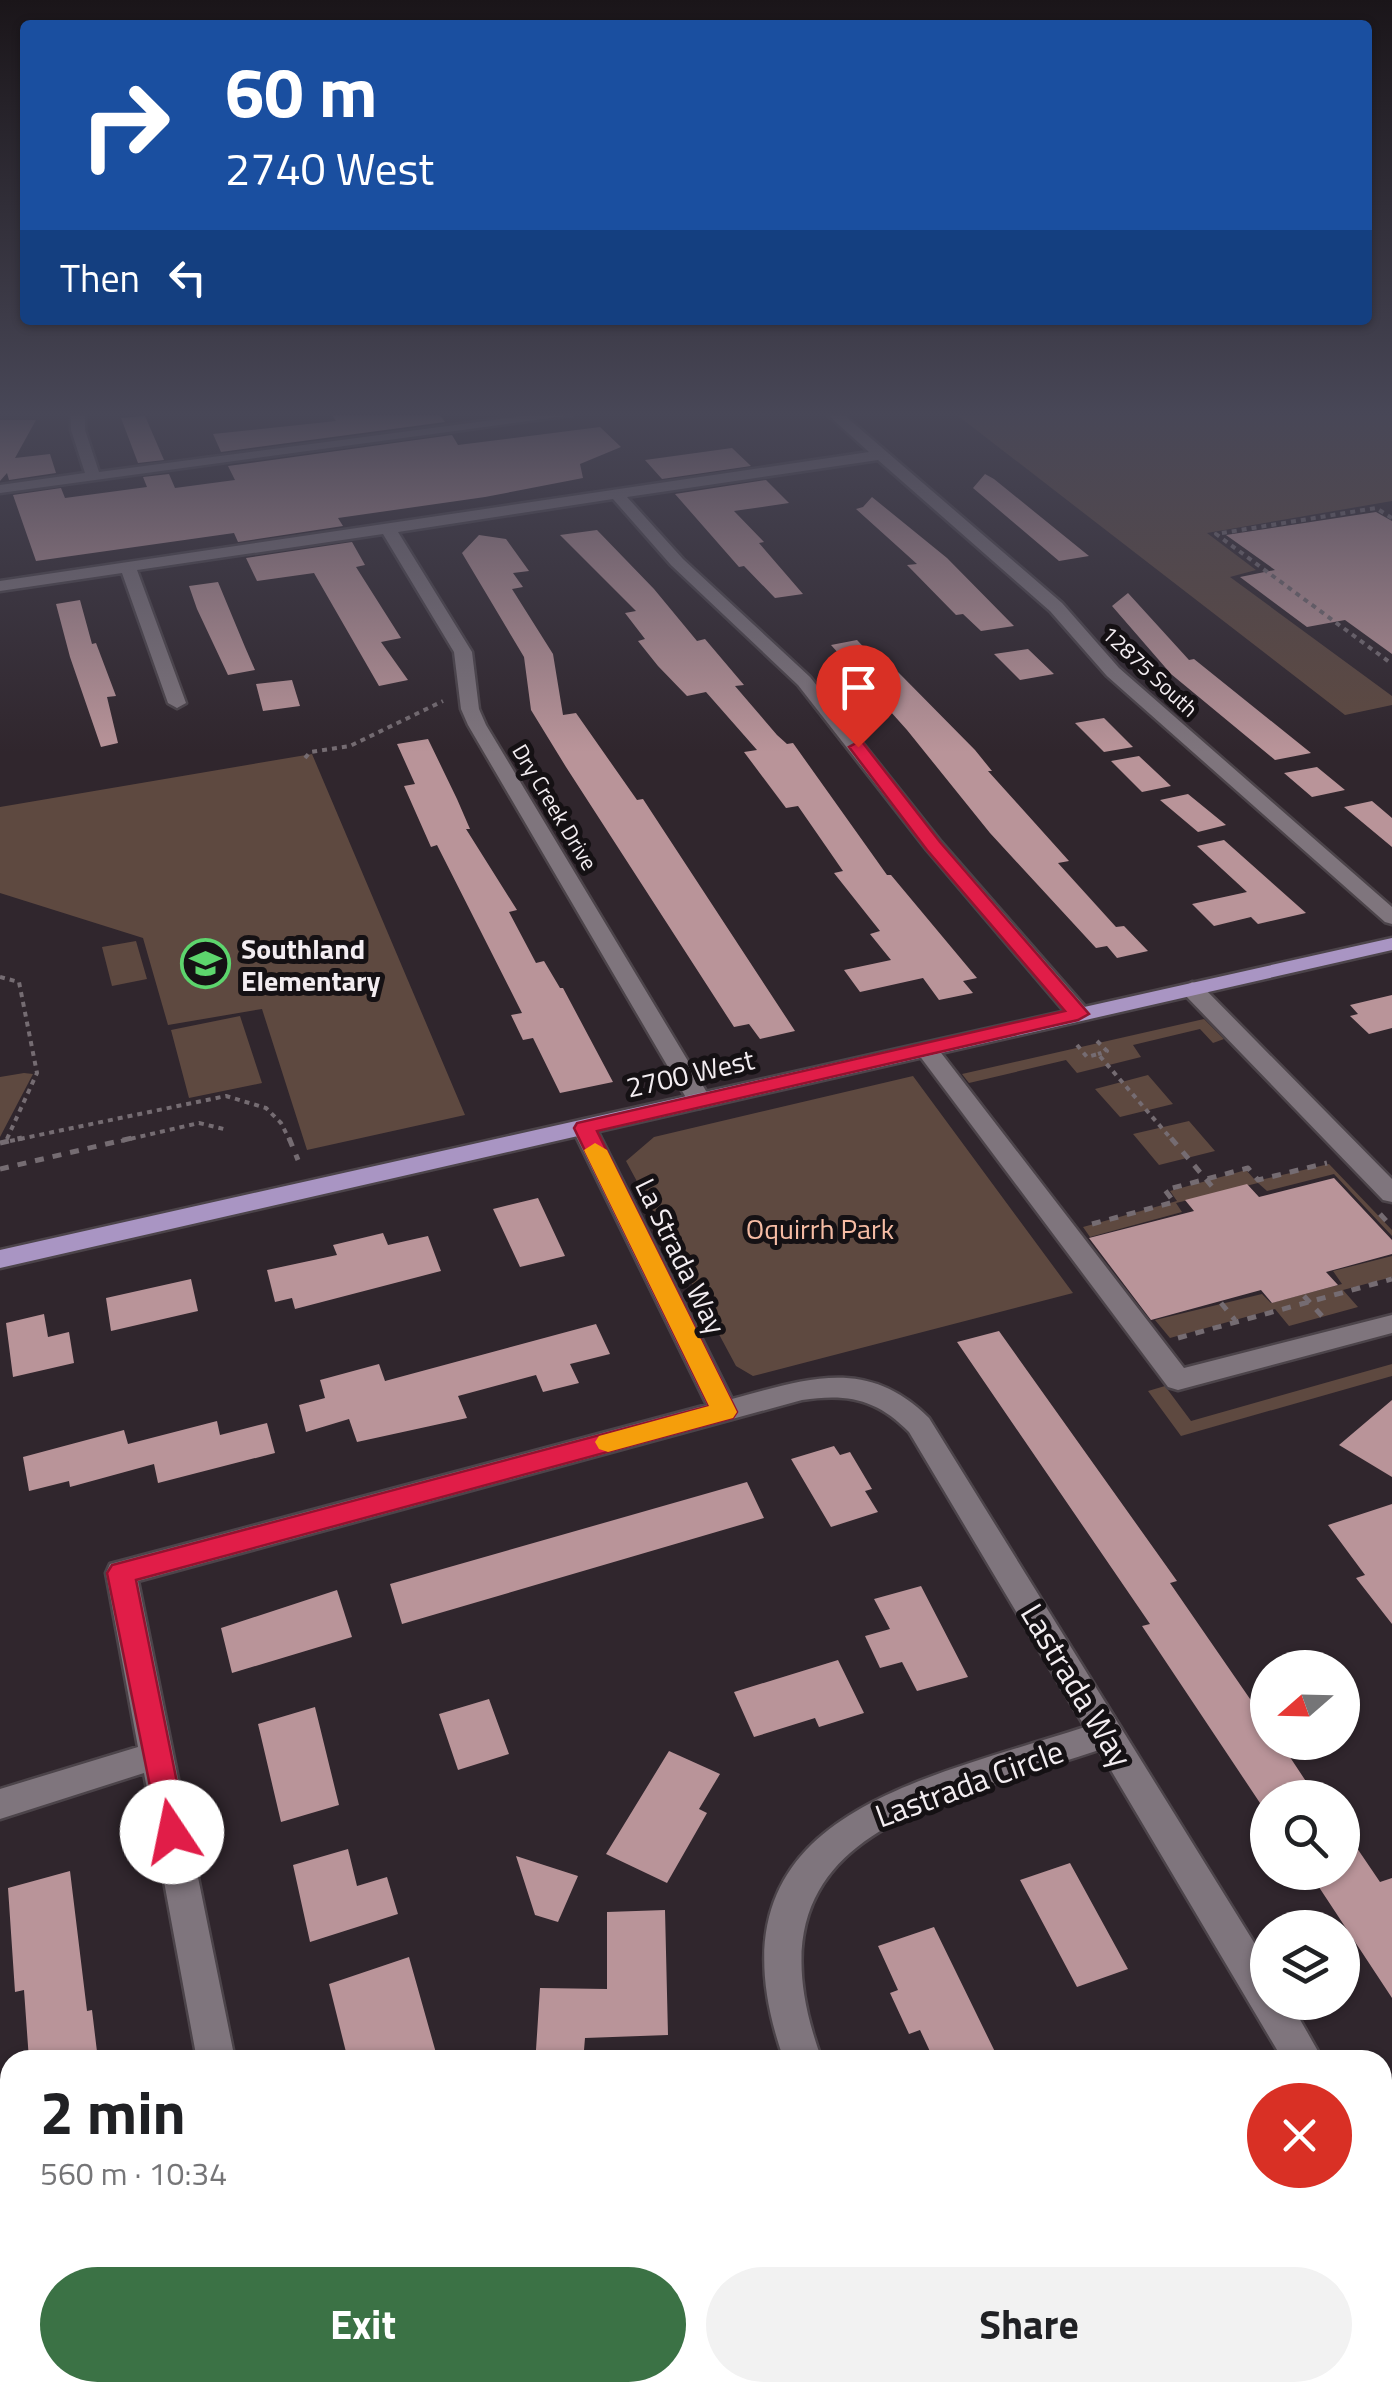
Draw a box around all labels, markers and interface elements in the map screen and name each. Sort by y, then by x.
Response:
text: 60 m [225,38,378,144]
icon: right [60,60,190,190]
text: 2740 West [225,134,434,202]
text: Then [60,249,140,307]
icon: left [160,250,215,305]
street label: 12875 South [1094,617,1206,725]
pin [816,645,901,748]
icon: arrive [831,660,886,715]
street label: Dry Creek Drive [504,737,606,877]
place label: Southland Elementary [241,927,381,1002]
school or university icon: Southland Elementary [180,938,232,990]
street label: 2700 West [622,1037,758,1109]
street label: La Strada Way [625,1171,737,1341]
park label: Oquirrh Park [746,1207,894,1250]
street label: Lastrada Way [1009,1594,1145,1776]
north arrow [1250,1650,1360,1760]
map controls [1250,1650,1360,2020]
street label: Lastrada Circle [868,1727,1070,1839]
position arrow [120,1780,224,1884]
button: search [1250,1780,1360,1890]
button: layers [1250,1910,1360,2020]
text: 2 min [40,2066,186,2157]
button: close [1247,2083,1352,2188]
text: 560 m · 10:34 [40,2149,227,2197]
button: Exit [40,2267,686,2382]
button: Share [706,2267,1352,2382]

